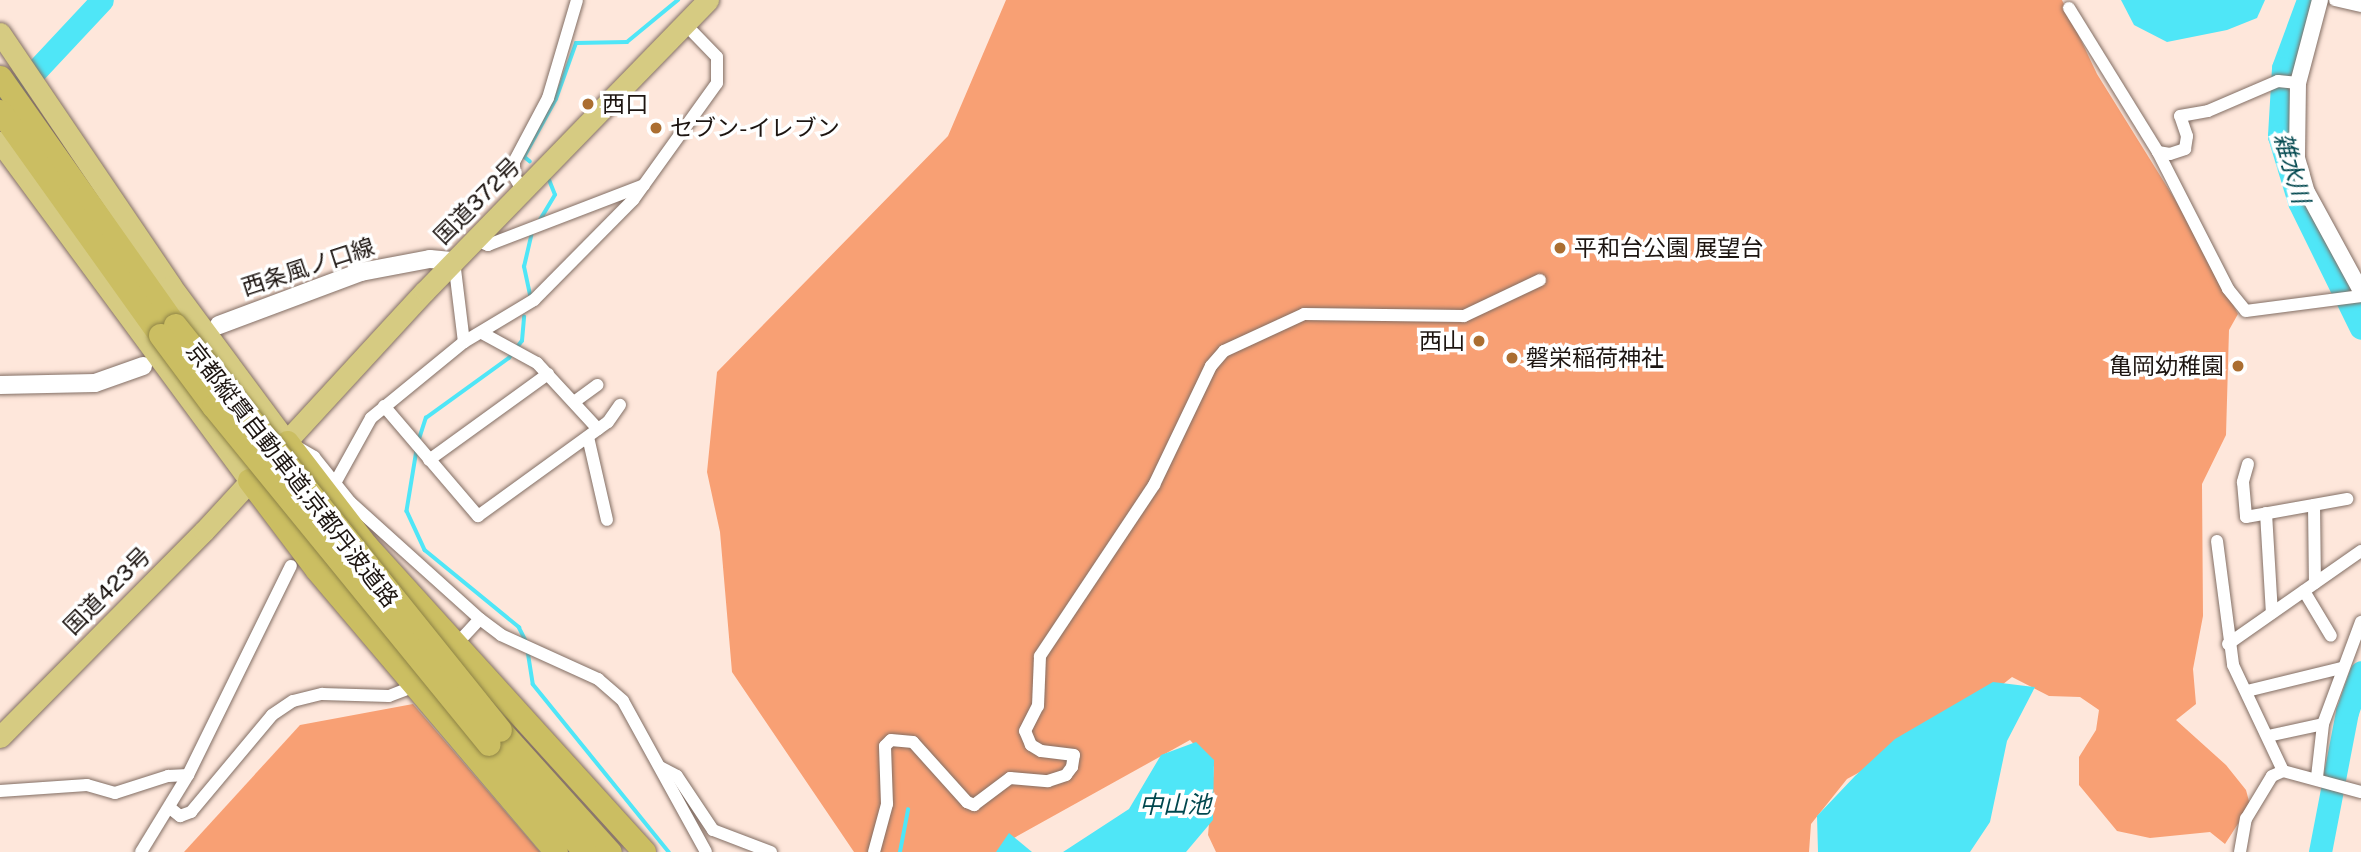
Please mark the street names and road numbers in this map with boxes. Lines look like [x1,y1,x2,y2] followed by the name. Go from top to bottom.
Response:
[428,152,526,250] street label: 国道372号
[238,233,378,301] street label: 西条風ノ口線
[180,337,404,613] street label: 京都縦貫自動車道;京都丹波道路
[58,542,156,640] street label: 国道423号

